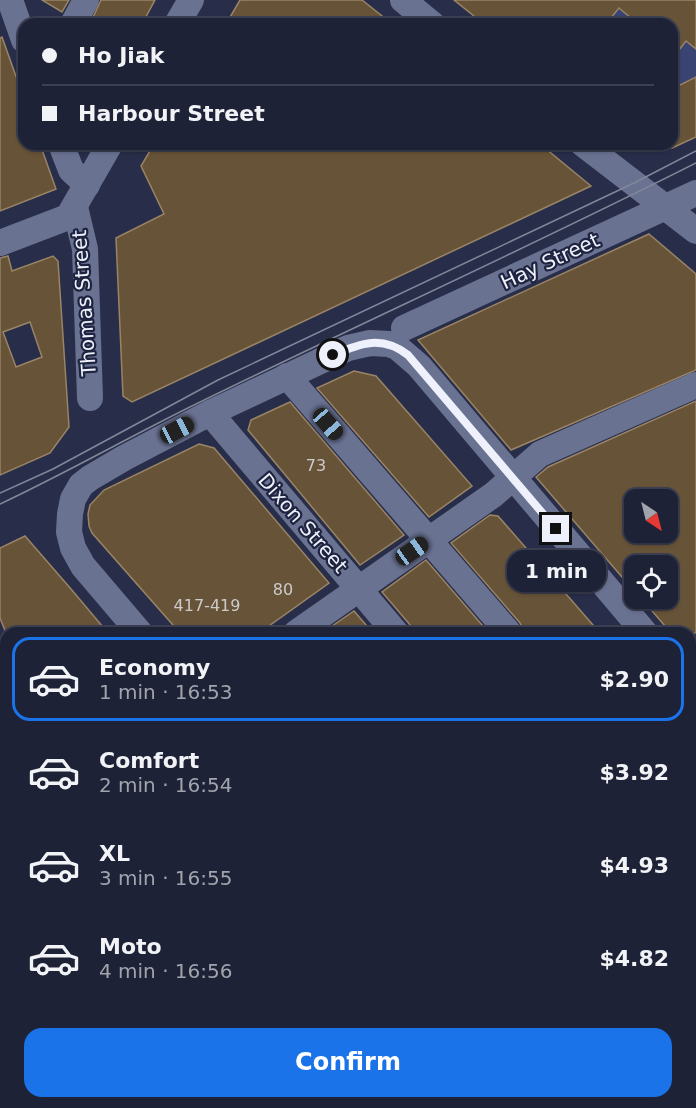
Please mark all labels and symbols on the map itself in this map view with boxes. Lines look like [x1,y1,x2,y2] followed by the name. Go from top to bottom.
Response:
[497,228,603,294] street label: Hay Street
[67,229,101,378] street label: Thomas Street
[319,341,346,368] route start
[309,405,347,443] car
[157,414,197,446] car
[306,456,326,475] house number: 73
[253,468,353,578] street label: Dixon Street
[624,489,678,543] north arrow
[542,515,569,542] route end
[392,533,432,569] car
[506,550,606,592] callout: 1 min
[273,580,293,599] house number: 80
[174,596,240,615] house number: 417-419

